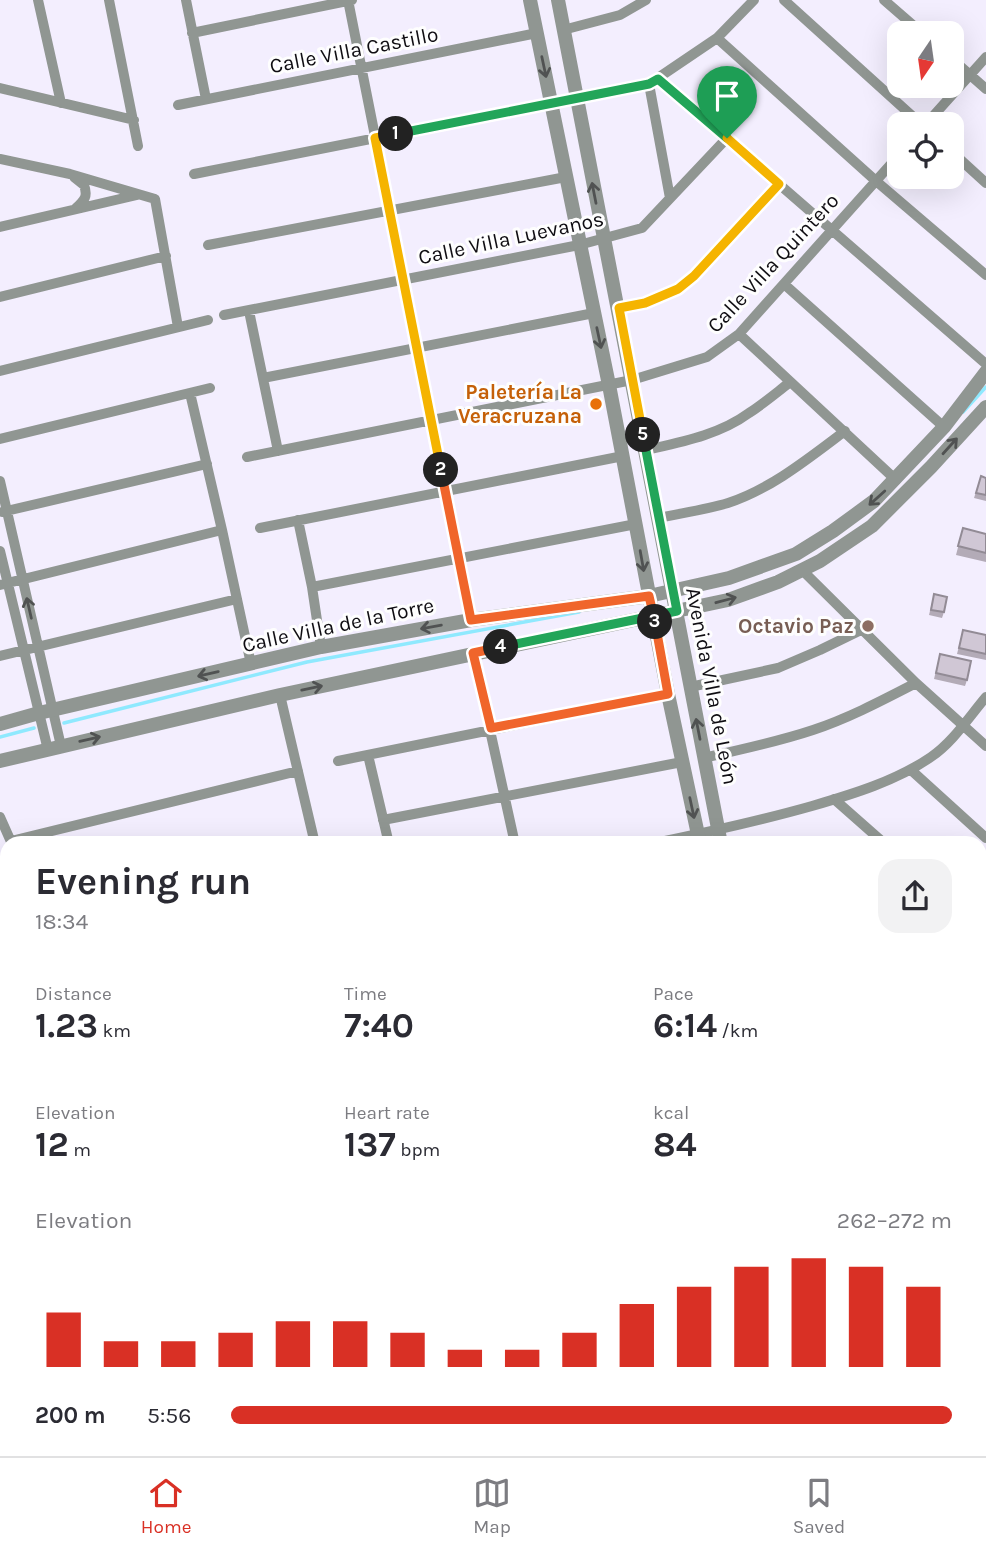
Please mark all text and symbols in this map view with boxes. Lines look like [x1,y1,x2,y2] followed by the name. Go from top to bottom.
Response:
[887,21,964,98] north arrow
[887,21,964,189] map controls
[268,22,440,78] street label: Calle Villa Castillo
[538,55,552,78] one-way arrow
[697,66,757,138] pin
[708,77,746,115] icon: arrive
[887,112,964,189] button: locate
[378,116,414,152] pin: 1
[392,122,399,144] text: 1
[587,182,600,205] one-way arrow
[702,188,844,338] street label: Calle Villa Quintero
[416,207,606,269] street label: Calle Villa Luevanos
[593,326,607,349] one-way arrow
[458,380,582,428] place label: Paletería La Veracruzana
[588,396,604,412] marker: Paletería La Veracruzana
[626,418,660,452] pin: 5
[637,423,648,445] text: 5
[942,437,958,455] one-way arrow
[424,452,458,488] pin: 2
[435,458,446,480] text: 2
[869,489,886,506] one-way arrow
[636,549,650,572] one-way arrow
[681,585,743,787] street label: Avenida Villa de León
[715,592,737,605] one-way arrow
[240,593,436,657] street label: Calle Villa de la Torre
[22,597,35,620] one-way arrow
[638,604,672,640] pin: 3
[649,610,660,632] text: 3
[738,614,854,638] place label: Octavio Paz
[860,618,876,634] marker: Octavio Paz
[420,621,443,634] one-way arrow
[484,630,518,664] pin: 4
[495,635,506,657] text: 4
[197,668,220,681] one-way arrow
[300,680,323,694] one-way arrow
[690,718,704,741] one-way arrow
[78,732,101,746] one-way arrow
[686,796,700,819] one-way arrow
[35,859,251,904] text: Evening run
[878,859,952,933] button: share
[35,908,88,935] text: 18:34
[35,983,112,1005] text: Distance
[344,983,387,1005] text: Time
[653,983,694,1005] text: Pace
[35,1005,98,1046] text: 1.23
[344,1005,414,1046] text: 7:40
[653,1005,717,1046] text: 6:14
[98,1020,131,1042] text: km
[717,1020,758,1042] text: /km
[35,1102,115,1124] text: Elevation
[344,1102,430,1124] text: Heart rate
[653,1102,689,1124] text: kcal
[35,1124,69,1165] text: 12
[344,1124,396,1165] text: 137
[653,1124,696,1165] text: 84
[69,1139,91,1161] text: m
[396,1139,440,1161] text: bpm
[35,1207,132,1234] text: Elevation
[837,1207,952,1234] text: 262–272 m
[35,1402,106,1429] text: 200 m
[147,1402,191,1429] text: 5:56
[141,1474,191,1538] tab: Home
[473,1474,511,1538] tab: Map
[793,1474,845,1538] tab: Saved

